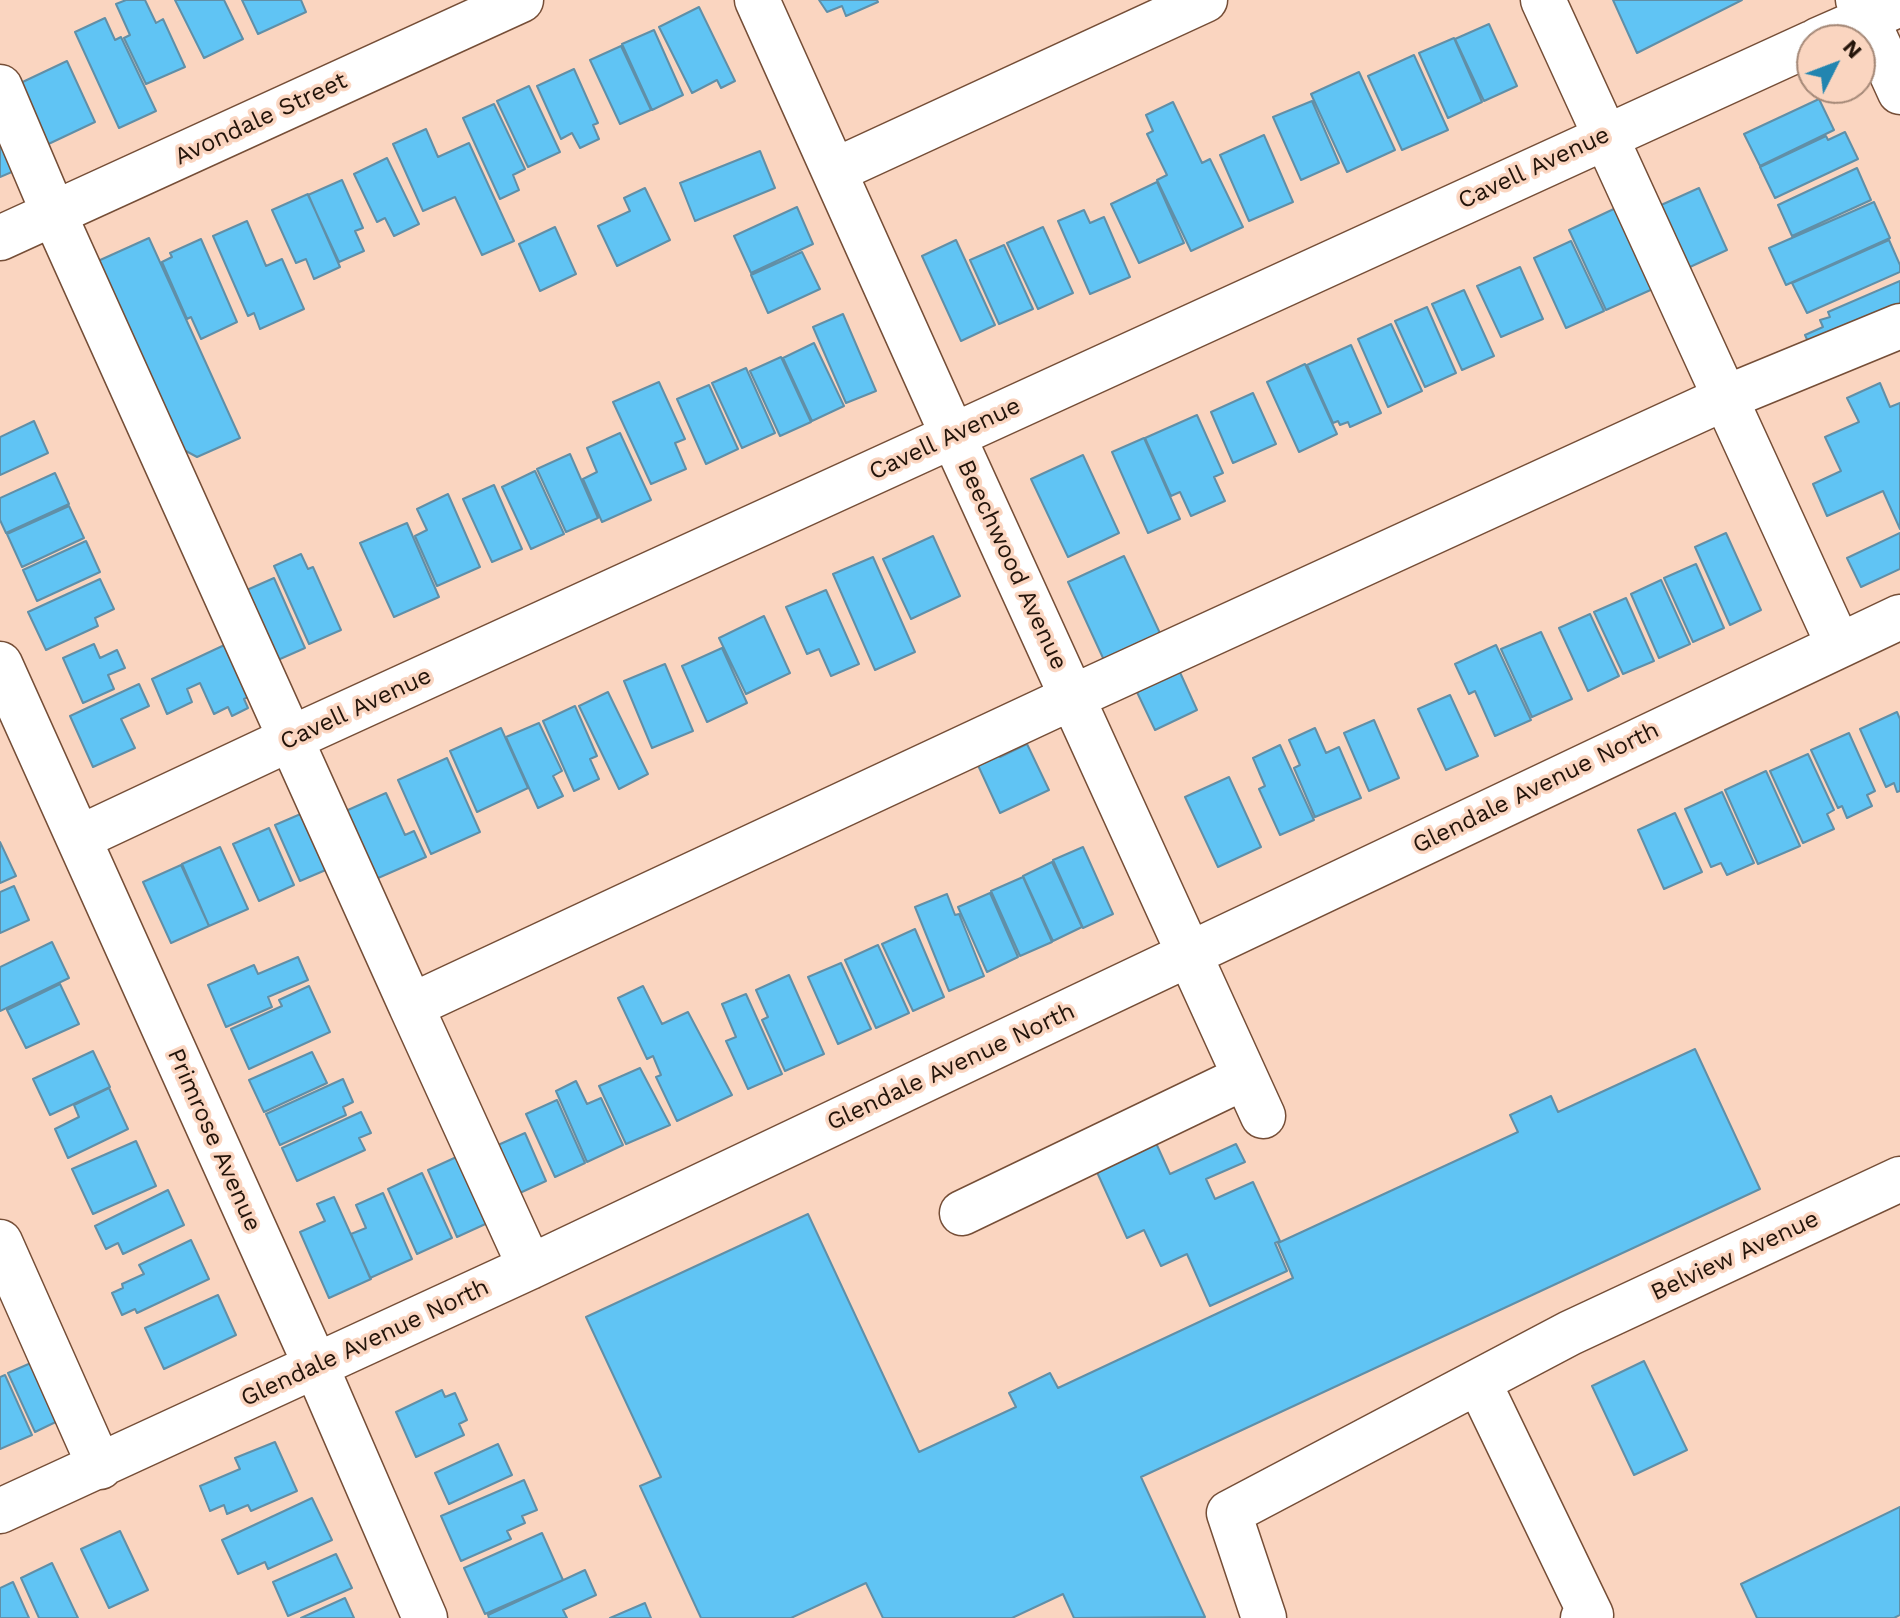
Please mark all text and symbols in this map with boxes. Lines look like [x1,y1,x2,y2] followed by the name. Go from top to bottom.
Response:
[1796,24,1876,104] north arrow
[1838,35,1867,63] text: N
[170,66,352,172] street label: Avondale Street
[1454,120,1614,216] street label: Cavell Avenue
[865,391,1025,487] street label: Cavell Avenue
[951,456,1073,674] street label: Beechwood Avenue
[276,661,436,757] street label: Cavell Avenue
[1408,716,1664,860] street label: Glendale Avenue North
[822,997,1080,1137] street label: Glendale Avenue North
[161,1044,267,1236] street label: Primrose Avenue
[1646,1205,1824,1307] street label: Belview Avenue
[236,1273,494,1413] street label: Glendale Avenue North

